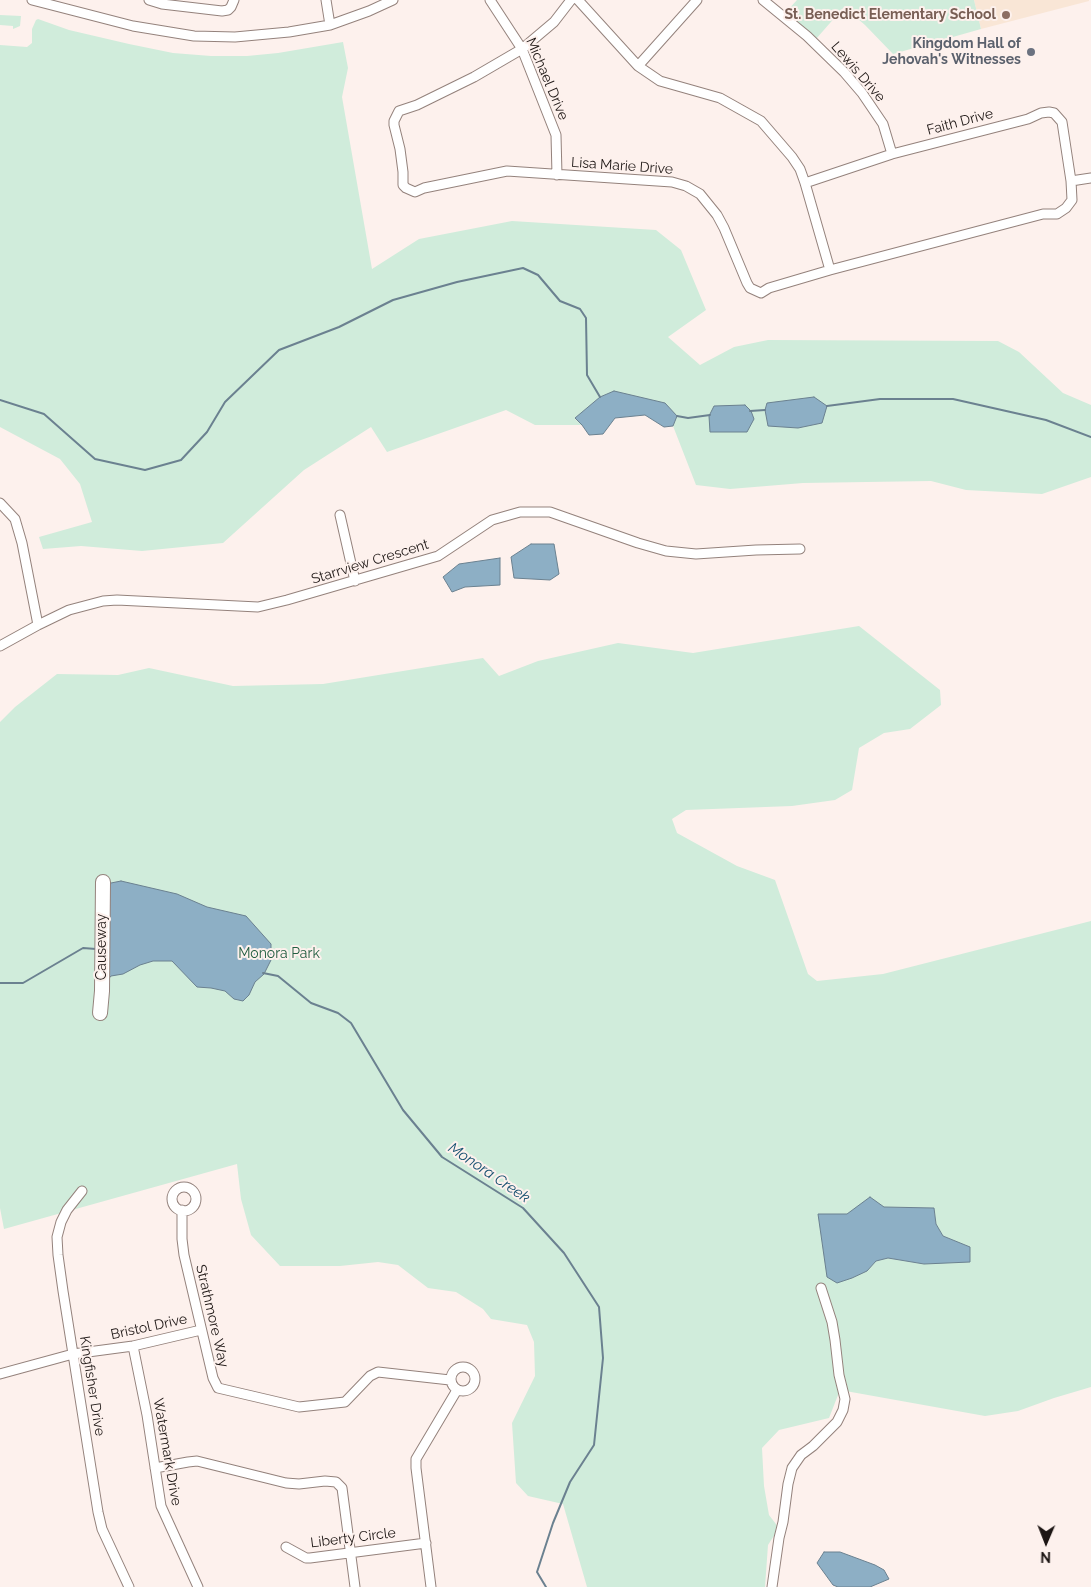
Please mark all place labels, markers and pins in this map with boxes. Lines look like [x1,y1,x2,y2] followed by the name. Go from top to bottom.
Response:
[784,7,996,23] place label: St. Benedict Elementary School
[1000,9,1012,21] marker: St. Benedict Elementary School
[882,36,1021,68] place label: Kingdom Hall of Jehovah's Witnesses
[1025,46,1037,58] marker: Kingdom Hall of Jehovah's Witnesses

